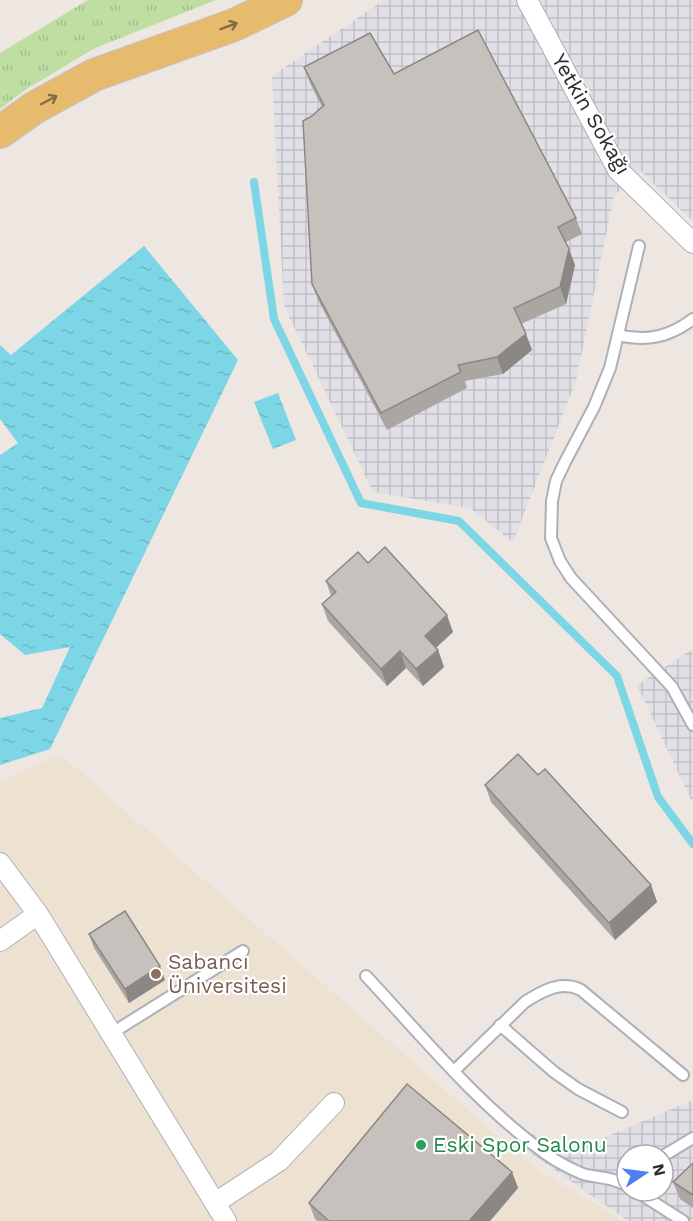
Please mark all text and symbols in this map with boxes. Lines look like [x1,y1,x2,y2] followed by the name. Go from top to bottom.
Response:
[219,20,238,31] one-way arrow
[547,49,636,179] street label: Yetkin Sokağı
[40,94,57,106] one-way arrow
[168,949,287,998] place label: Sabancı Üniversitesi
[149,967,163,981] marker: Sabancı Üniversitesi
[433,1132,607,1157] place label: Eski Spor Salonu
[414,1138,428,1152] marker: Eski Spor Salonu
[615,1143,675,1203] north arrow
[649,1162,670,1178] text: N

